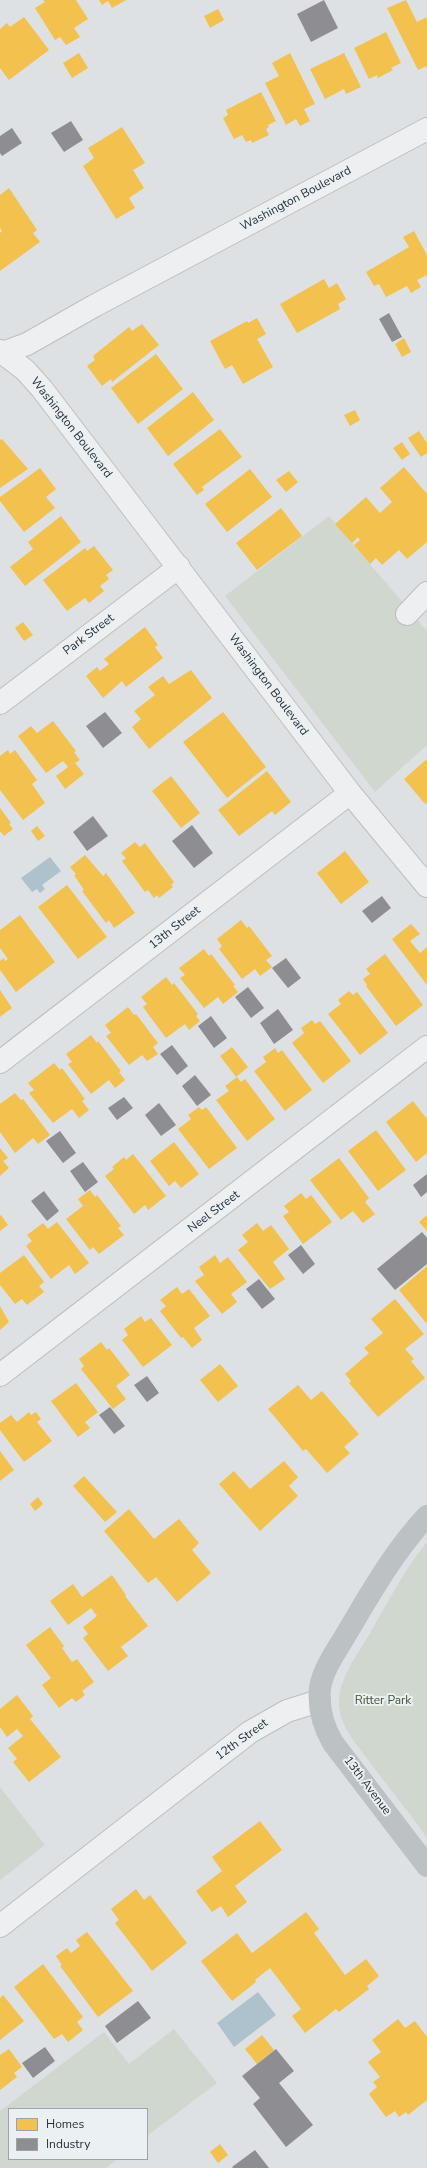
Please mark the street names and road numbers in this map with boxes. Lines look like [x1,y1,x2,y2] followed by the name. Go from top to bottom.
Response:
[238,164,354,234] street label: Washington Boulevard
[27,375,115,481] street label: Washington Boulevard
[61,611,117,659] street label: Park Street
[225,631,311,739] street label: Washington Boulevard
[146,903,204,953] street label: 13th Street
[185,1188,243,1236] street label: Neel Street
[213,1716,271,1764] street label: 12th Street
[340,1754,394,1818] street label: 13th Avenue

